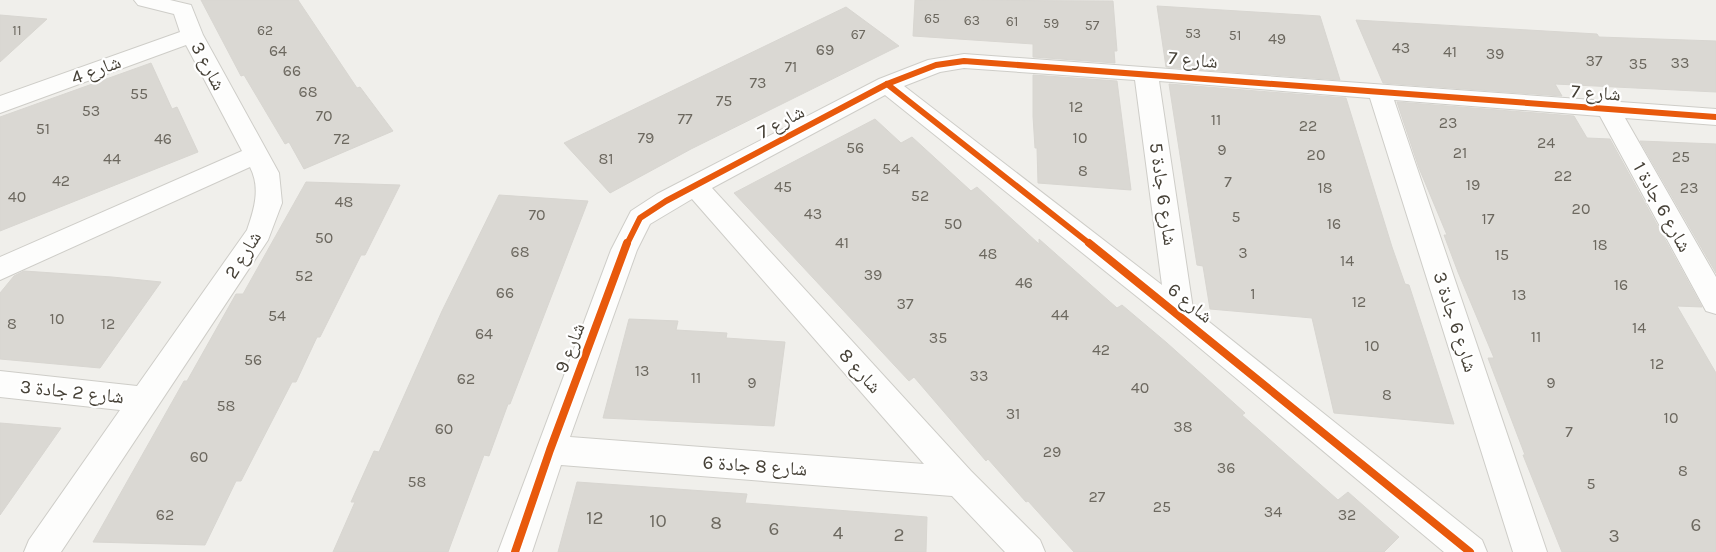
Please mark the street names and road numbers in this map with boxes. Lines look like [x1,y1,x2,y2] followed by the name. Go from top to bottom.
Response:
[186,38,230,94] street label: شارع 3
[1167,47,1219,73] street label: شارع 7
[68,51,124,89] street label: شارع 4
[1571,80,1621,106] street label: شارع 7
[754,101,808,143] street label: شارع 7
[1145,141,1181,247] street label: شارع 6 جادة 5
[1628,158,1696,256] street label: شارع 6 جادة 1
[220,227,266,283] street label: شارع 2
[1428,269,1482,375] street label: شارع 6 جادة 3
[1163,278,1217,328] street label: شارع 6
[550,320,590,376] street label: شارع 9
[834,344,886,398] street label: شارع 8
[19,376,125,408] street label: شارع 2 جادة 3
[702,451,808,481] street label: شارع 8 جادة 6

